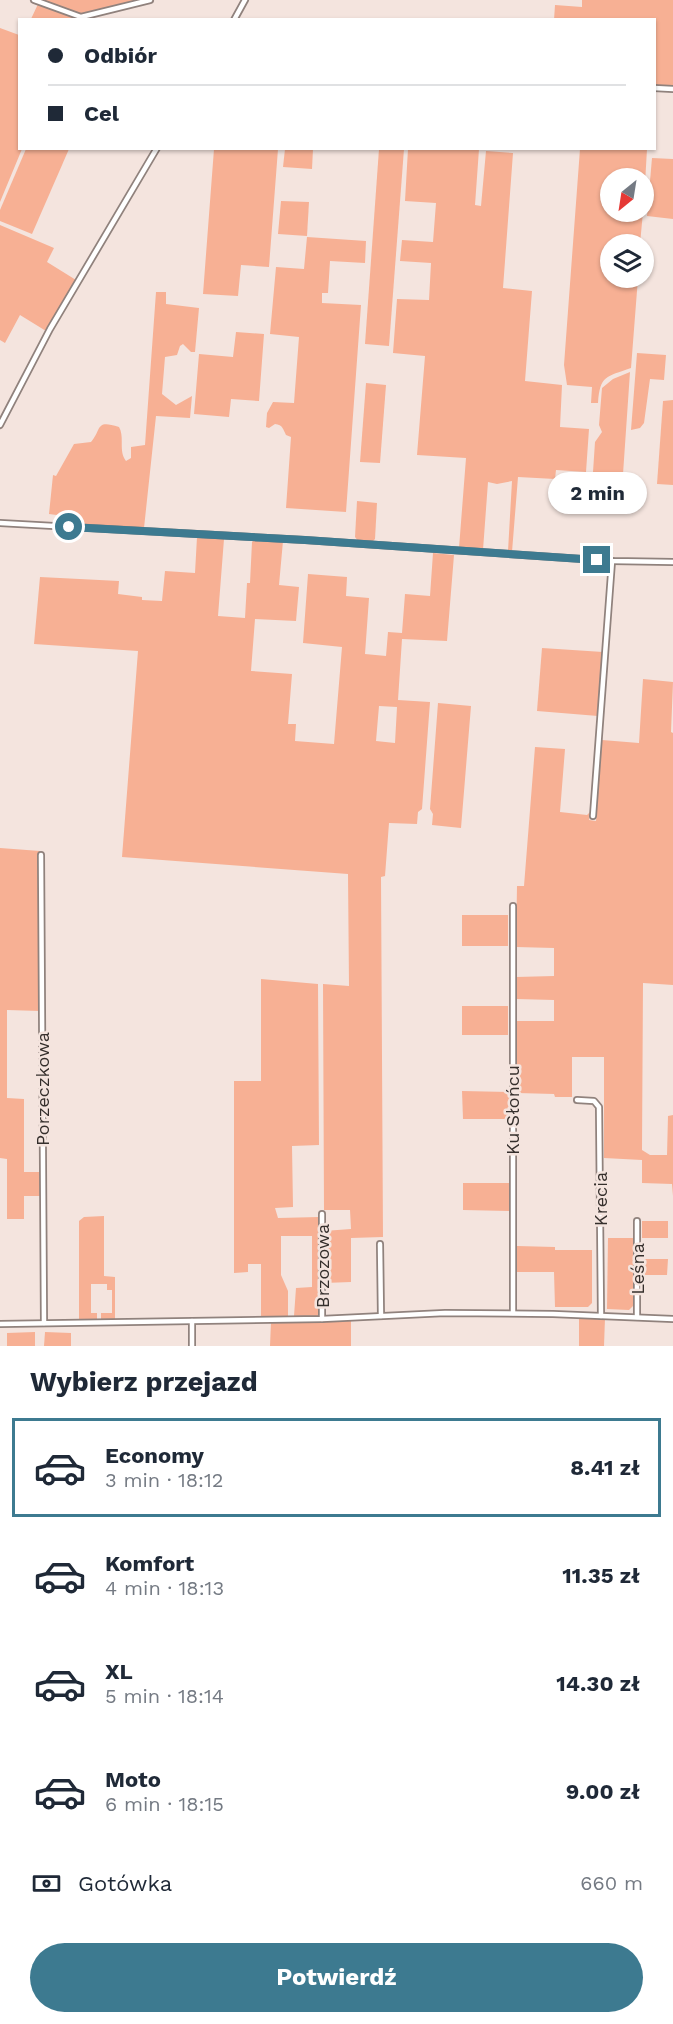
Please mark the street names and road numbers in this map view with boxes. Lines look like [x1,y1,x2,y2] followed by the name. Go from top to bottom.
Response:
[32,1032,53,1146] street label: Porzeczkowa
[502,1065,523,1155] street label: Ku Słońcu
[590,1172,611,1226] street label: Krecia
[312,1224,333,1308] street label: Brzozowa
[627,1243,648,1295] street label: Leśna

